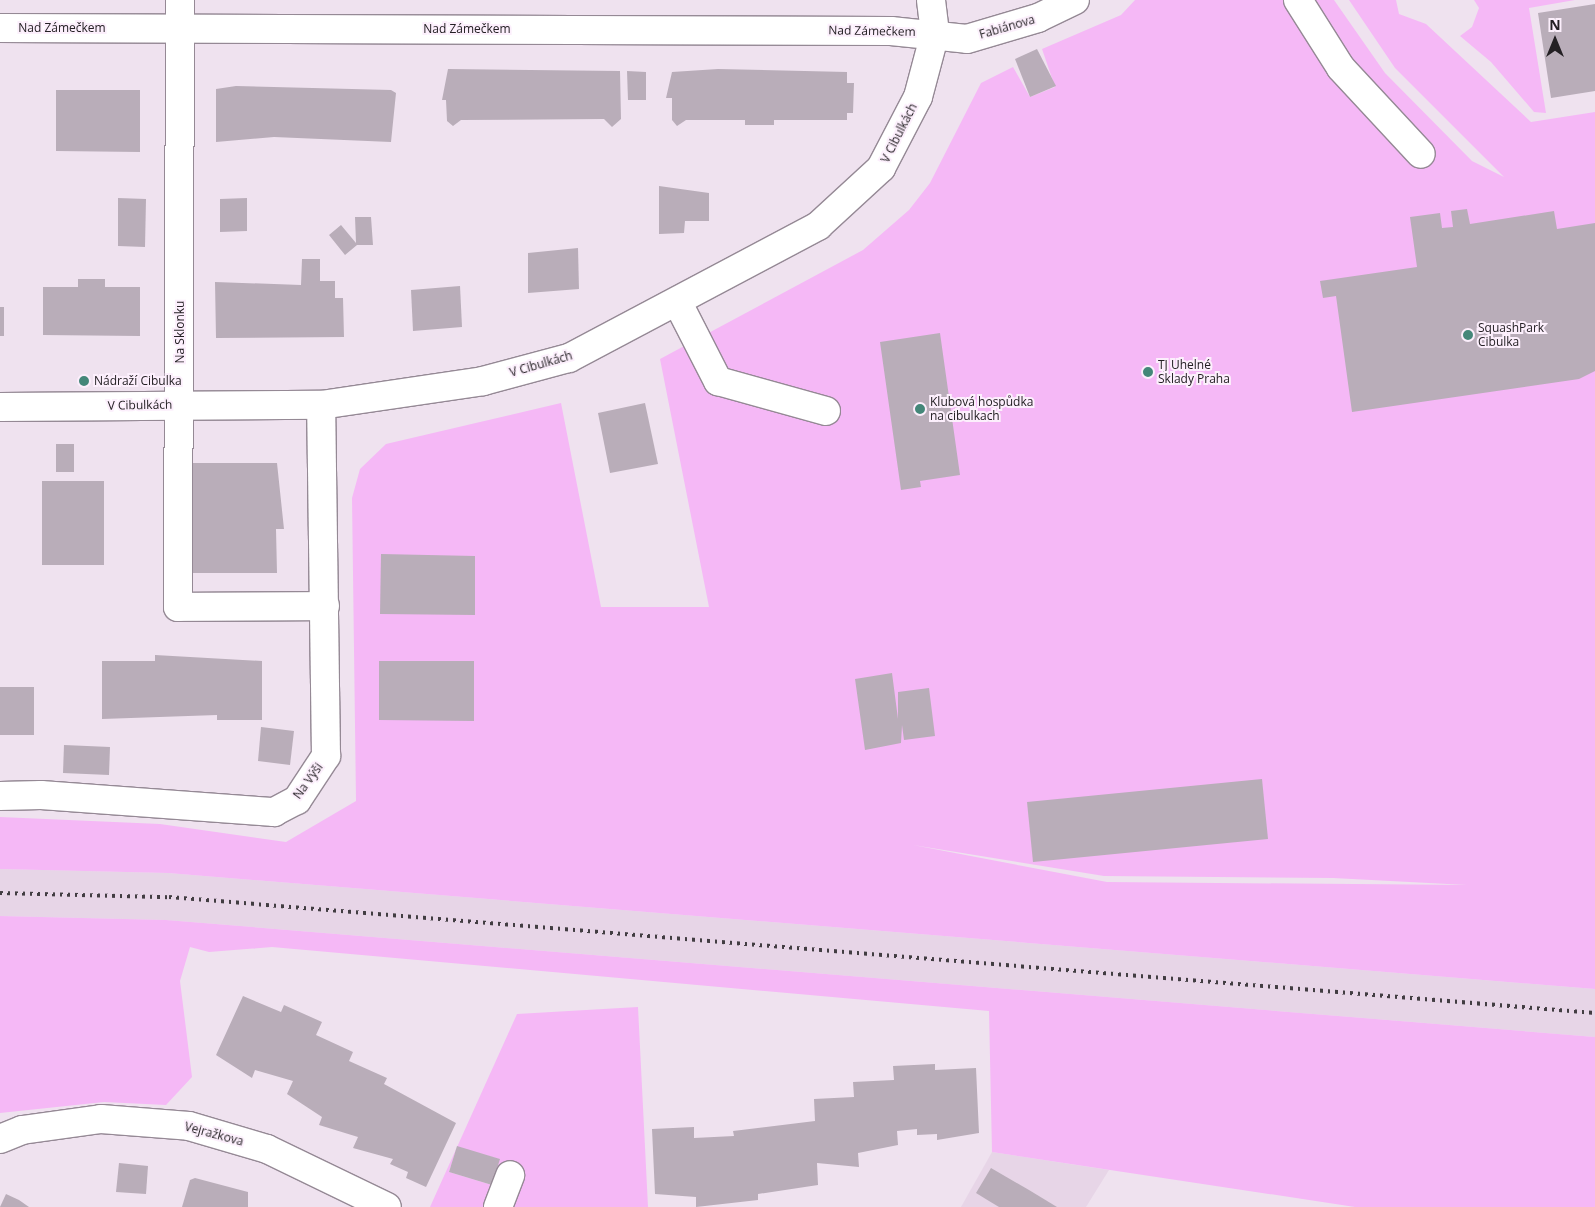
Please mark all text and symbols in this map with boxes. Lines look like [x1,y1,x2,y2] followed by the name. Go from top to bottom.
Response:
[978,12,1036,42] street label: Fabiánova
[1530,15,1580,65] north arrow
[1549,15,1561,34] text: N
[18,21,106,35] street label: Nad Zámečkem
[423,22,511,36] street label: Nad Zámečkem
[828,23,916,39] street label: Nad Zámečkem
[878,101,920,165] street label: V Cibulkách
[173,301,187,363] street label: Na Sklonku
[1478,321,1544,349] place label: SquashPark Cibulka
[1462,329,1474,341] marker: SquashPark Cibulka
[508,348,574,380] street label: V Cibulkách
[1158,358,1230,386] place label: TJ Uhelné Sklady Praha
[1142,366,1154,378] marker: TJ Uhelné Sklady Praha
[94,374,182,388] place label: Nádraží Cibulka
[78,375,90,387] marker: Nádraží Cibulka
[930,395,1033,423] place label: Klubová hospůdka na cibulkach
[108,397,172,413] street label: V Cibulkách
[914,403,926,415] marker: Klubová hospůdka na cibulkach
[290,760,326,802] street label: Na Výši
[183,1119,245,1149] street label: Vejražkova

